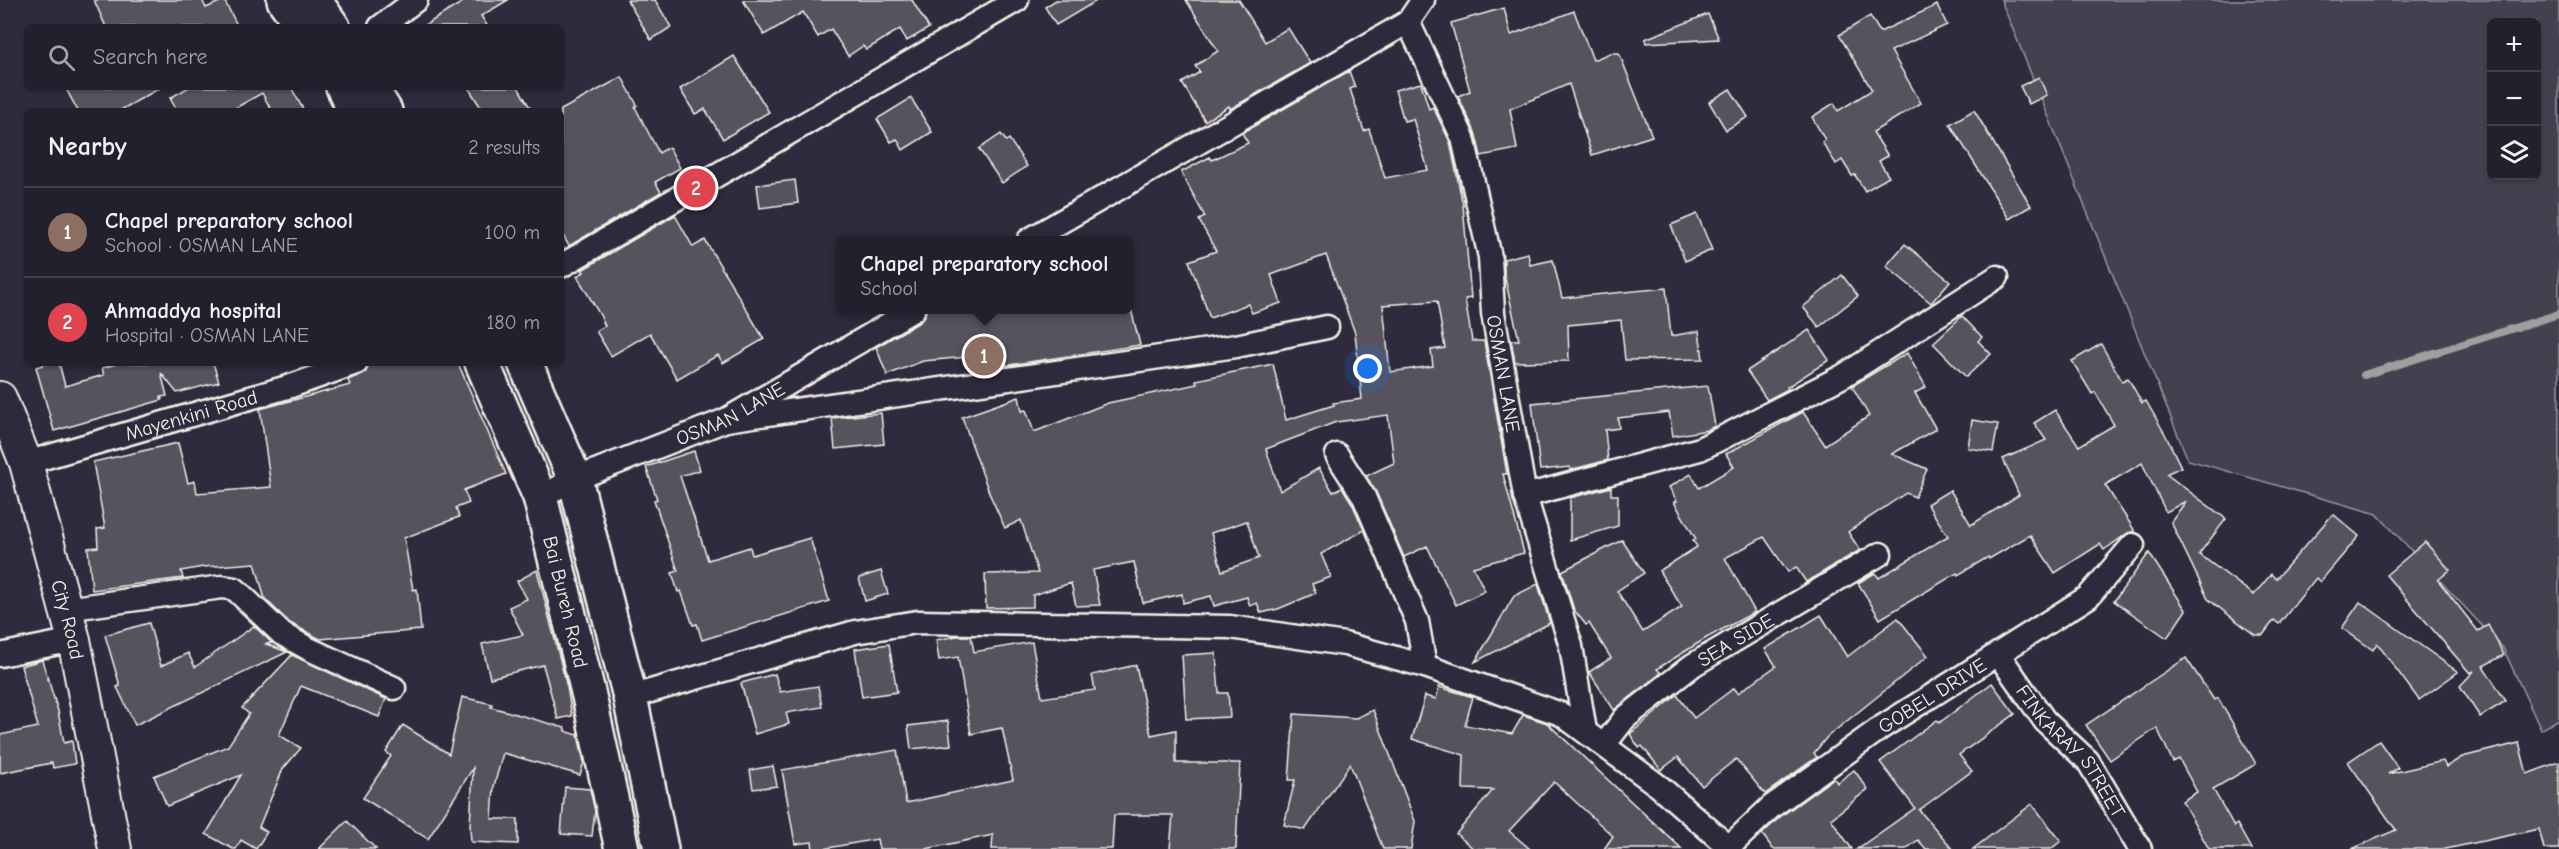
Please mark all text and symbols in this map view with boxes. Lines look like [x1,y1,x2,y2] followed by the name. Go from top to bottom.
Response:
[2487,18,2541,180] map controls
[2487,18,2541,72] button: +
[24,24,564,90] search box
[45,41,78,74] icon: search
[93,44,208,70] text: Search here
[2487,72,2541,126] button: −
[2487,126,2541,180] button: layers
[48,132,127,162] text: Nearby
[468,136,540,159] text: 2 results
[676,166,716,210] pin: 2
[105,208,353,234] text: Chapel preparatory school
[64,221,71,244] text: 1
[485,221,540,244] text: 100 m
[105,234,298,257] text: School · OSMAN LANE
[836,236,1133,314] popup
[861,251,1108,277] text: Chapel preparatory school
[861,277,918,300] text: School
[105,298,281,324] text: Ahmaddya hospital
[63,311,72,334] text: 2
[486,311,540,334] text: 180 m
[1482,313,1525,434] street label: OSMAN LANE
[105,324,309,347] text: Hospital · OSMAN LANE
[964,334,1004,378] pin: 1
[1353,354,1382,383] your location
[673,377,789,450] street label: OSMAN LANE
[123,385,260,446] street label: Mayenkini Road
[538,534,593,670] street label: Bai Bureh Road
[46,577,89,661] street label: City Road
[1693,609,1778,672] street label: SEA SIDE
[1874,653,1991,739] street label: GOBEL DRIVE
[2011,680,2130,822] street label: FINKARAY STREET

